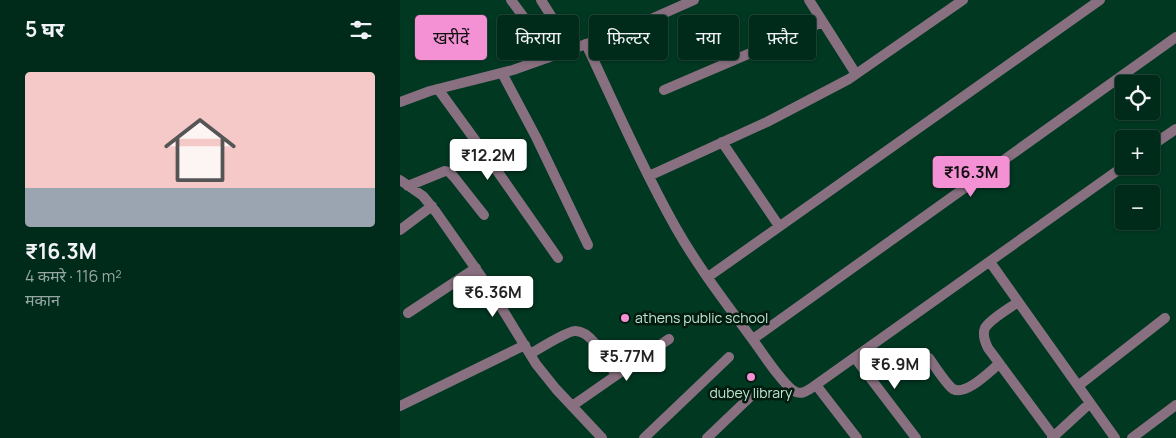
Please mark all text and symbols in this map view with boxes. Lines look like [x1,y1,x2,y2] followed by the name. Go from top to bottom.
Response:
[25,15,64,43] text: 5 घर
[415,15,487,60] chip: खरीदें
[497,15,579,60] chip: किराया
[589,15,668,60] chip: फ़िल्टर
[678,15,739,60] chip: नया
[749,15,816,60] chip: फ़्लैट
[347,16,375,44] icon: filters
[1115,75,1160,230] map controls
[1115,75,1160,120] button: locate
[155,105,245,195] icon: home
[1115,130,1160,175] button: +
[447,138,529,181] pin: ₹12.2M
[461,144,515,166] text: ₹12.2M
[930,156,1012,198] pin: ₹16.3M
[944,161,998,183] text: ₹16.3M
[1115,185,1160,230] button: −
[25,237,97,265] text: ₹16.3M
[25,265,122,287] text: 4 कमरे · 116 m²
[452,276,534,318] pin: ₹6.36M
[464,281,522,303] text: ₹6.36M
[25,289,60,311] text: मकान
[635,308,768,327] place label: athens public school
[619,312,631,324] marker: athens public school
[586,340,668,382] pin: ₹5.77M
[600,345,654,367] text: ₹5.77M
[860,348,930,390] pin: ₹6.9M
[871,353,919,375] text: ₹6.9M
[745,371,757,383] marker: dubey library
[710,383,793,402] place label: dubey library

